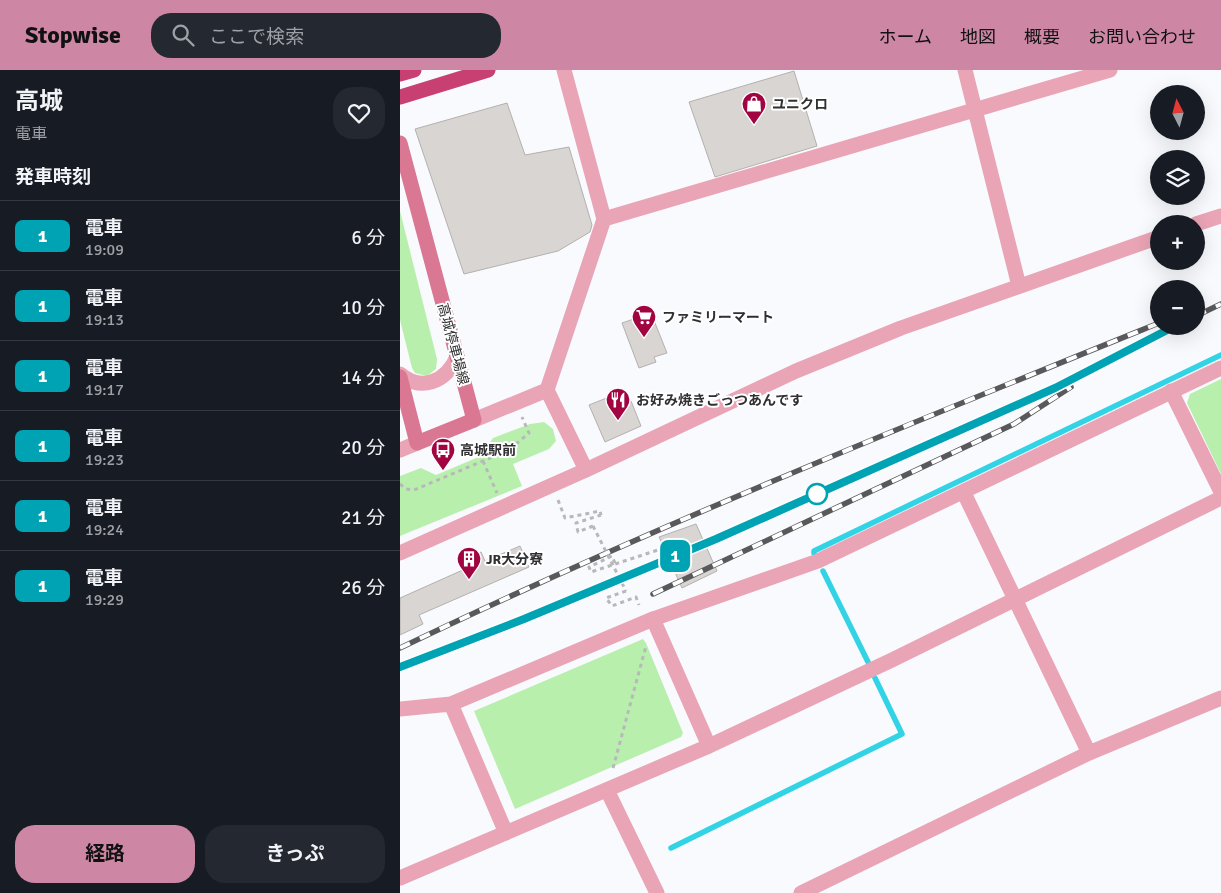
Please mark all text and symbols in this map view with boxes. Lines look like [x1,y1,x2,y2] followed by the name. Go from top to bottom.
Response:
[151,13,501,58] search box
[25,20,121,50] text: Stopwise
[169,21,197,49] icon: search
[209,25,304,49] text: ここで検索
[879,26,932,48] text: ホーム
[960,26,996,48] text: 地図
[1024,26,1060,48] text: 概要
[1088,26,1196,48] text: お問い合わせ
[1150,85,1205,140] north arrow
[1150,85,1205,335] map controls
[15,86,63,116] text: 高城
[333,87,385,139] button: heart
[741,91,767,125] shop icon: ユニクロ
[772,96,828,113] place label: ユニクロ
[15,124,47,144] text: 電車
[1150,150,1205,205] button: layers
[15,165,91,189] text: 発車時刻
[1150,215,1205,270] button: +
[85,216,123,240] text: 電車
[38,225,47,247] text: 1
[352,226,385,250] text: 6 分
[85,240,124,260] text: 19:09
[1150,280,1205,335] button: −
[85,286,123,310] text: 電車
[38,295,47,317] text: 1
[341,296,385,320] text: 10 分
[434,301,472,387] street label: 高城停車場線
[631,304,657,338] supermarket icon: ファミリーマート
[662,309,774,326] place label: ファミリーマート
[85,310,124,330] text: 19:13
[85,356,123,380] text: 電車
[38,365,47,387] text: 1
[341,366,385,390] text: 14 分
[85,380,124,400] text: 19:17
[605,387,631,421] restaurant icon: お好み焼きごっつあんです
[636,392,803,409] place label: お好み焼きごっつあんです
[85,426,123,450] text: 電車
[38,435,47,457] text: 1
[341,436,385,460] text: 20 分
[430,437,456,471] bus stop icon: 高城駅前
[460,442,516,459] place label: 高城駅前
[85,450,124,470] text: 19:23
[806,483,828,505] unlabelled marker
[85,496,123,520] text: 電車
[38,505,47,527] text: 1
[341,506,385,530] text: 21 分
[85,520,124,540] text: 19:24
[659,540,691,572] line badge: 1
[670,545,680,567] text: 1
[456,546,482,580] building icon: JR大分寮
[486,551,543,568] place label: JR大分寮
[85,566,123,590] text: 電車
[38,575,47,597] text: 1
[341,576,385,600] text: 26 分
[85,590,124,610] text: 19:29
[15,825,195,883] button: 経路
[205,825,385,883] button: きっぷ

